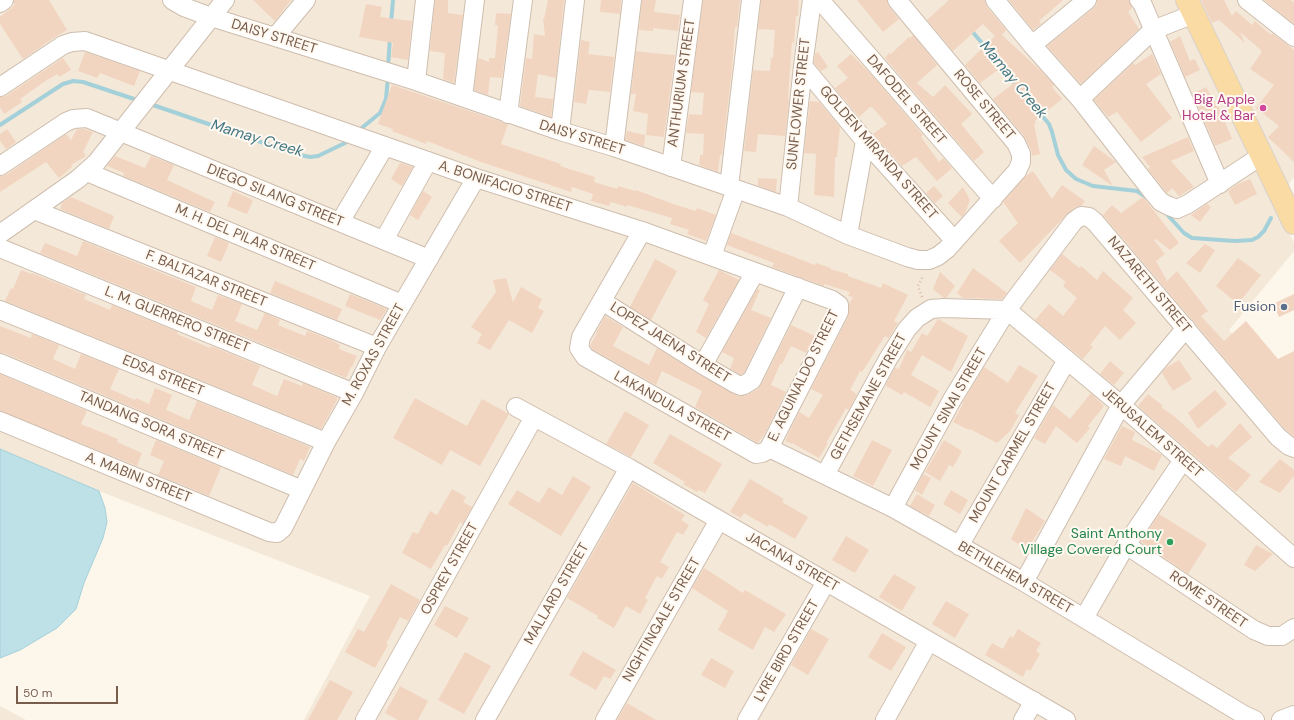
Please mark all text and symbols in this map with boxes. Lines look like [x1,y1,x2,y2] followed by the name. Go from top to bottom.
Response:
[229,16,319,58] street label: DAISY STREET
[665,18,699,148] street label: ANTHURIUM STREET
[784,37,814,171] street label: SUNFLOWER STREET
[975,38,1051,122] water label: Mamay Creek
[863,52,949,148] street label: DAFODEL STREET
[950,66,1018,144] street label: ROSE STREET
[815,83,941,223] street label: GOLDEN MIRANDA STREET
[1182,92,1255,124] place label: Big Apple Hotel & Bar
[1258,103,1268,113] marker: Big Apple Hotel & Bar
[209,116,305,162] water label: Mamay Creek
[537,117,627,159] street label: DAISY STREET
[436,158,574,216] street label: A. BONIFACIO STREET
[204,161,346,231] street label: DIEGO SILANG STREET
[172,201,318,275] street label: M. H. DEL PILAR STREET
[1104,233,1194,337] street label: NAZARETH STREET
[143,247,269,311] street label: F. BALTAZAR STREET
[102,283,252,357] street label: L. M. GUERRERO STREET
[607,299,733,387] street label: LOPEZ JAENA STREET
[1234,299,1276,315] place label: Fusion
[339,301,409,409] street label: M. ROXAS STREET
[1279,302,1289,312] marker: Fusion
[765,307,843,445] street label: E. AGUINALDO STREET
[827,331,911,463] street label: GETHSEMANE STREET
[907,345,991,473] street label: MOUNT SINAI STREET
[120,352,206,400] street label: EDSA STREET
[611,368,733,446] street label: LAKANDULA STREET
[966,380,1060,526] street label: MOUNT CARMEL STREET
[1098,385,1206,481] street label: JERUSALEM STREET
[76,388,226,464] street label: TANDANG SORA STREET
[82,449,194,507] street label: A. MABINI STREET
[418,520,482,618] street label: OSPREY STREET
[1021,526,1162,558] place label: Saint Anthony Village Covered Court
[742,529,842,595] street label: JACANA STREET
[1165,537,1175,547] marker: Saint Anthony Village Covered Court
[955,538,1075,618] street label: BETHLEHEM STREET
[521,540,593,648] street label: MALLARD STREET
[620,555,704,685] street label: NIGHTINGALE STREET
[1166,568,1250,632] street label: ROME STREET
[751,597,823,705] street label: LYRE BIRD STREET
[18,678,120,704] scale bar
[23,685,52,701] text: 50 m

